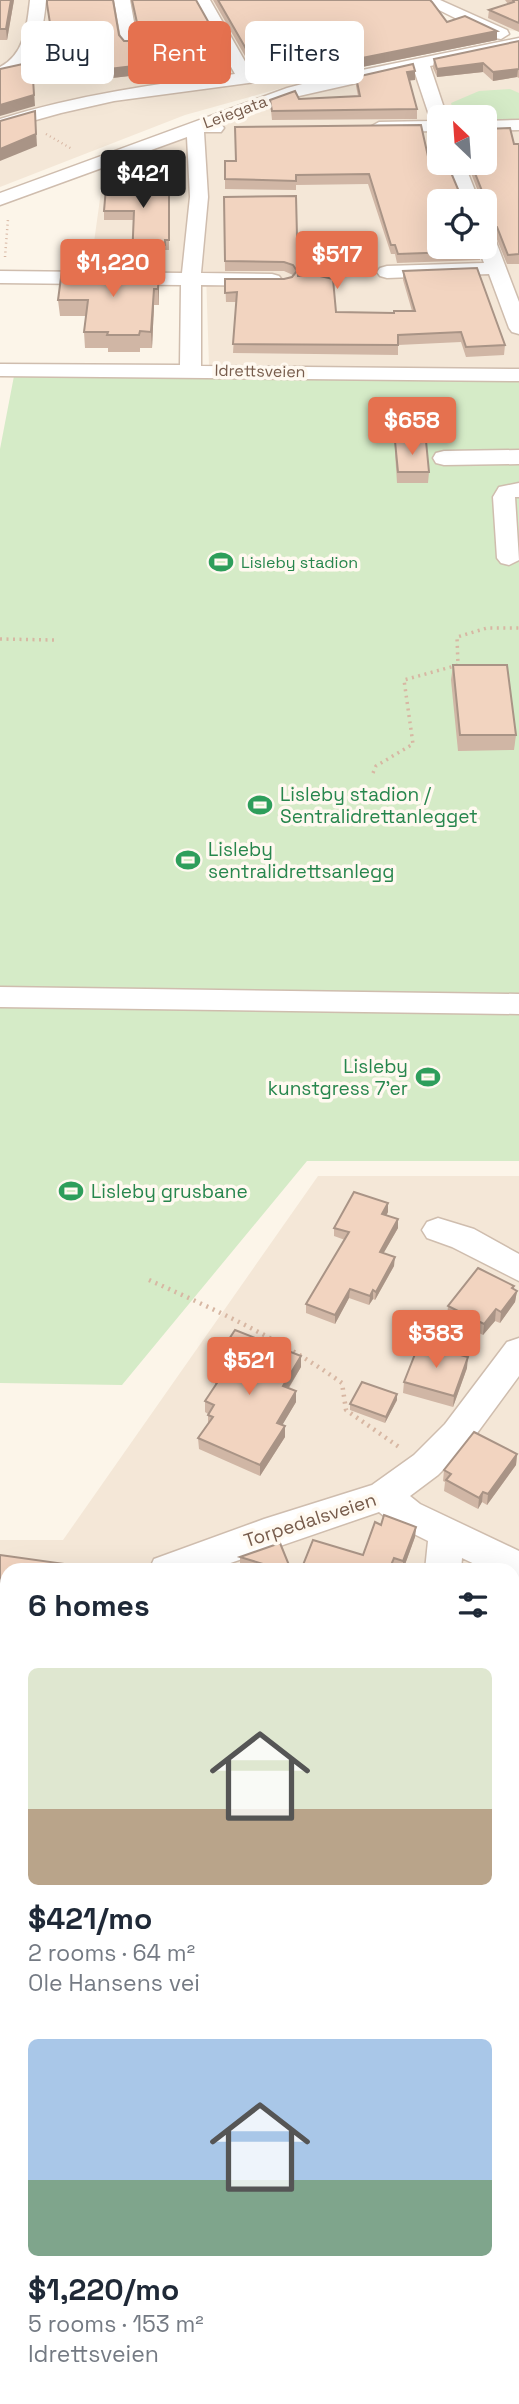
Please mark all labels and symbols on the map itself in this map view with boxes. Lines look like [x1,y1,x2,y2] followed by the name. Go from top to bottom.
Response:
[200,91,270,133] street label: Leiegata
[427,105,497,175] north arrow
[102,150,184,210] pin: $421
[296,232,378,291] pin: $517
[56,240,170,299] pin: $1,220
[214,360,306,382] street label: Idrettsveien
[371,398,453,457] pin: $658
[207,548,235,576] sports icon: Lisleby stadion
[241,552,358,573] place label: Lisleby stadion
[280,782,478,829] place label: Lisleby stadion / Sentralidrettanlegget
[246,791,274,819] sports icon: Lisleby stadion / Sentralidrettanlegget
[208,837,394,884] place label: Lisleby sentralidrettsanlegg
[174,846,202,874] sports icon: Lisleby sentralidrettsanlegg
[268,1054,408,1101] place label: Lisleby kunstgress 7'er
[414,1063,442,1091] sports icon: Lisleby kunstgress 7'er
[57,1177,85,1205] sports icon: Lisleby grusbane
[91,1179,248,1204] place label: Lisleby grusbane
[395,1310,477,1370] pin: $383
[208,1338,290,1397] pin: $521
[241,1487,379,1553] street label: Torpedalsveien

